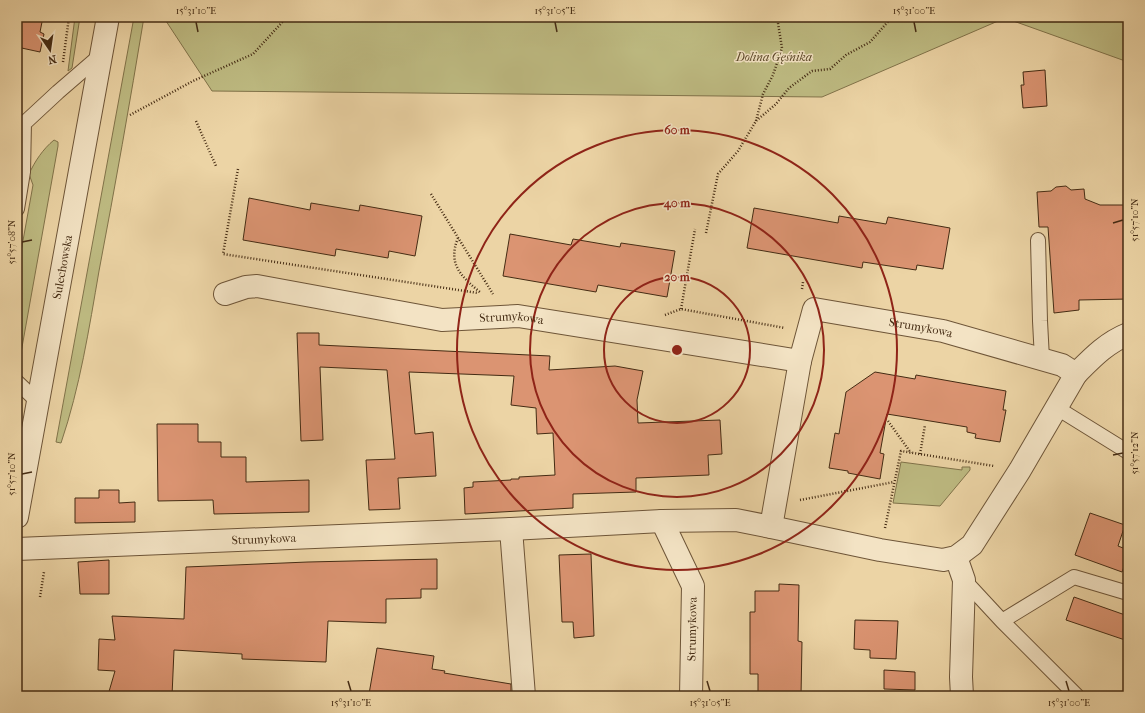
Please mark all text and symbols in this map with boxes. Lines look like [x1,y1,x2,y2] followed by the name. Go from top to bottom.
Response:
[176,5,216,17] text: 15°31'10"E
[534,5,576,17] text: 15°31'05"E
[893,5,935,17] text: 15°31'00"E
[30,30,70,70] north arrow
[735,50,812,64] park label: Dolina Gęśnika
[46,52,58,67] text: N
[664,123,691,137] text: 60 m
[663,196,691,211] text: 40 m
[1129,198,1141,242] text: 51°57'10"N
[6,219,18,264] text: 51°57'08"N
[50,233,75,300] street label: Sulechowska
[664,270,691,284] text: 20 m
[479,309,545,327] street label: Strumykowa
[888,315,955,341] street label: Strumykowa
[670,343,684,357] centre of rings
[1129,431,1141,475] text: 51°57'12"N
[6,452,18,496] text: 51°57'10"N
[231,531,297,547] street label: Strumykowa
[684,596,700,661] street label: Strumykowa
[331,697,371,709] text: 15°31'10"E
[689,697,731,709] text: 15°31'05"E
[1048,697,1090,709] text: 15°31'00"E

